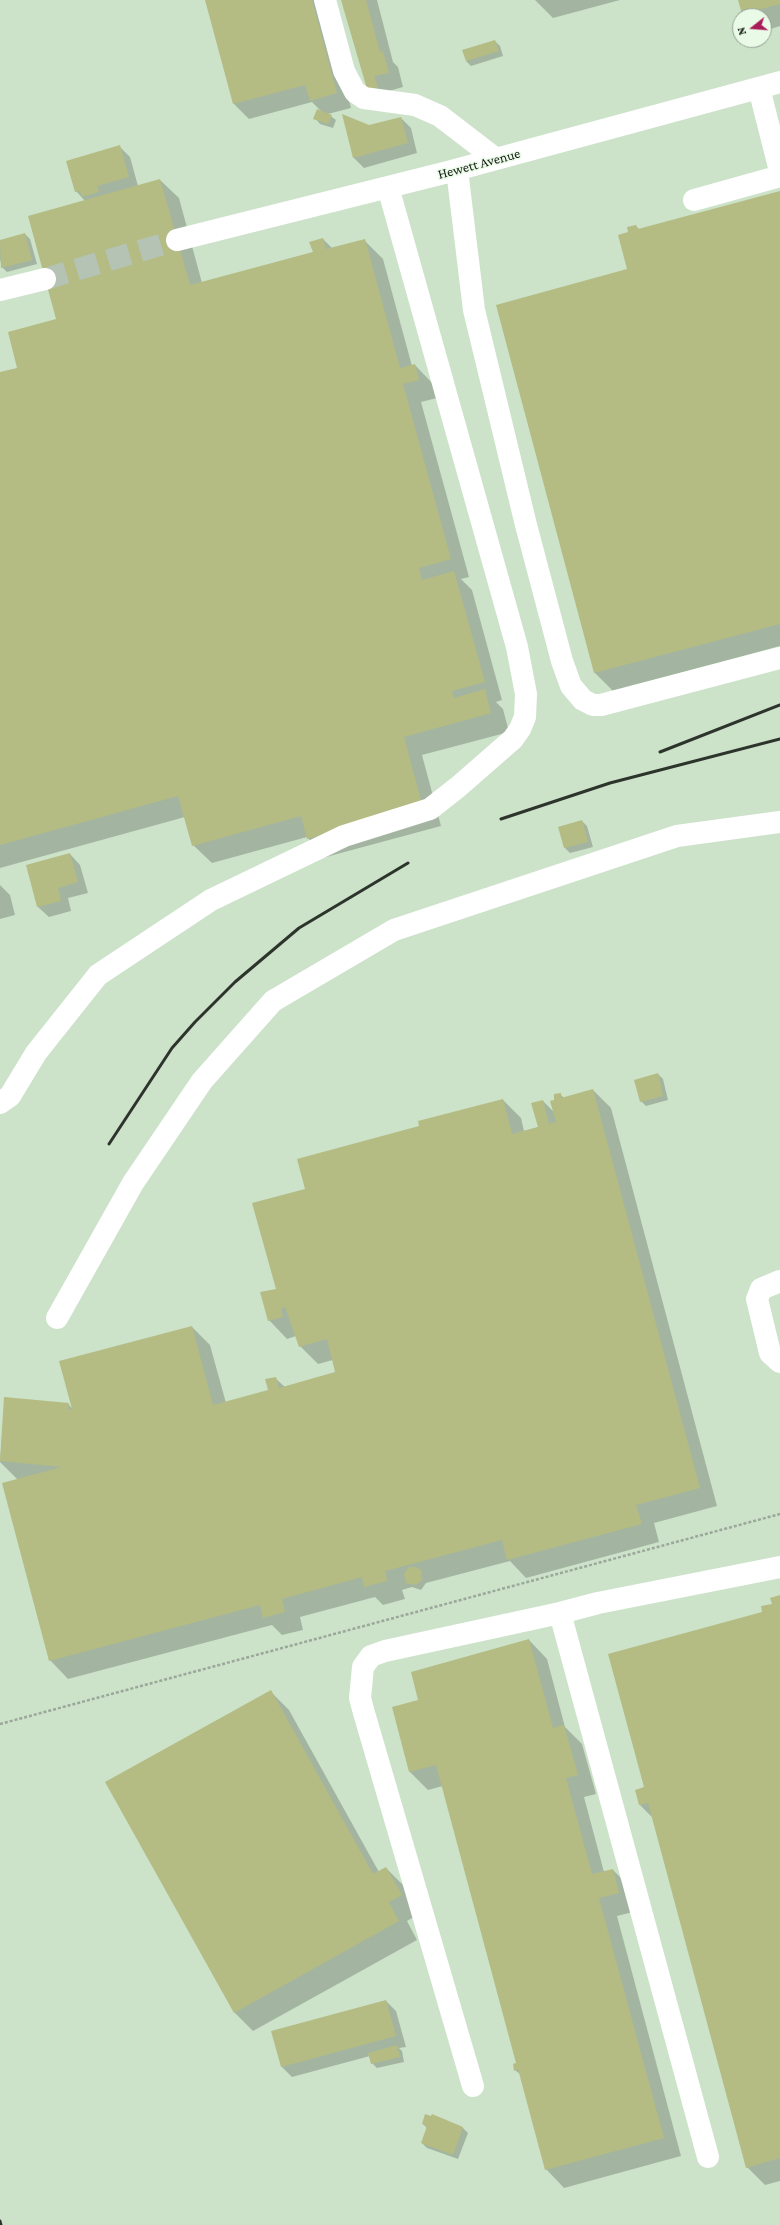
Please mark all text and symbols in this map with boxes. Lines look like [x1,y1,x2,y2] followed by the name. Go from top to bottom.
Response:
[732,8,772,48] north arrow
[735,26,748,37] text: N
[436,145,522,183] street label: Hewett Avenue

